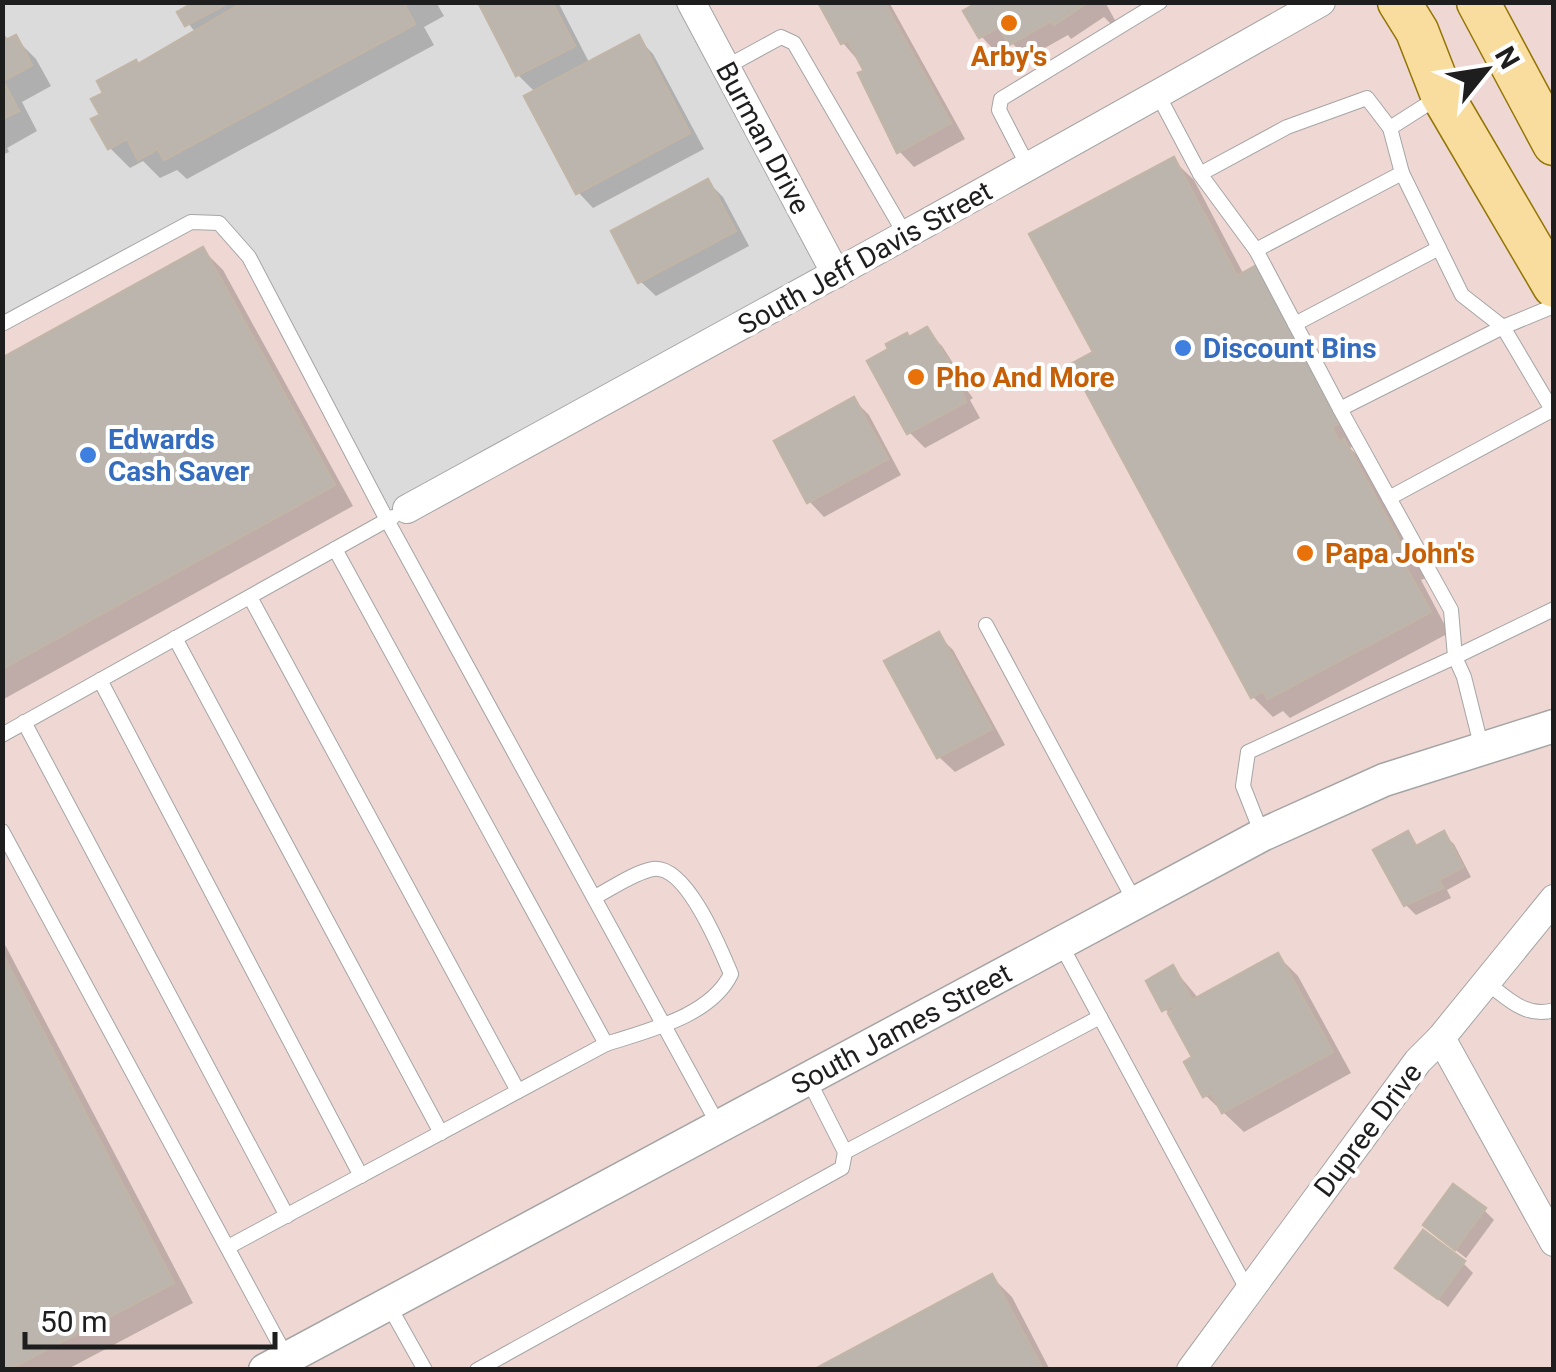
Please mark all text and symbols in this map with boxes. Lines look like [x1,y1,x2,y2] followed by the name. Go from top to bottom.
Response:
[998,12,1020,34] marker: Arby's
[1436,20,1536,120] north arrow
[971,40,1047,73] place label: Arby's
[1488,41,1526,75] text: N
[709,56,817,220] street label: Burman Drive
[732,174,998,342] street label: South Jeff Davis Street
[1203,332,1377,365] place label: Discount Bins
[1172,337,1194,359] marker: Discount Bins
[936,361,1115,394] place label: Pho And More
[905,366,927,388] marker: Pho And More
[108,423,250,488] place label: Edwards Cash Saver
[77,444,99,466] marker: Edwards Cash Saver
[1325,537,1475,570] place label: Papa John's
[1294,542,1316,564] marker: Papa John's
[785,956,1017,1101] street label: South James Street
[1307,1057,1429,1203] street label: Dupree Drive
[25,1287,275,1349] scale bar
[40,1304,107,1339] text: 50 m

